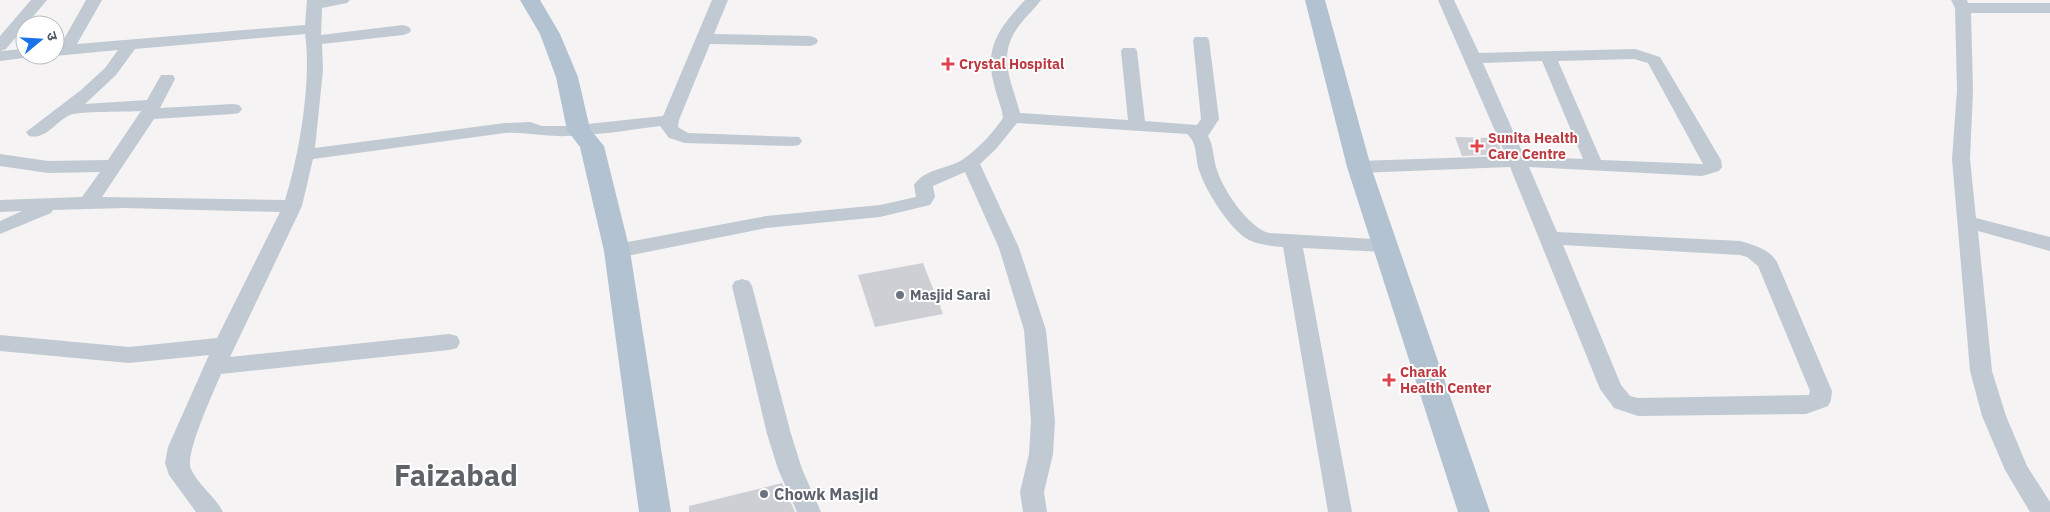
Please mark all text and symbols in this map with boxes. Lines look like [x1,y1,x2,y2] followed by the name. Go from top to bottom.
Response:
[15,15,65,65] north arrow
[43,29,62,43] text: उ
[959,55,1064,73] place label: Crystal Hospital
[941,57,955,71] marker: Crystal Hospital
[1488,129,1578,163] place label: Sunita Health Care Centre
[1470,139,1484,153] marker: Sunita Health Care Centre
[910,286,990,304] place label: Masjid Sarai
[894,289,906,301] marker: Masjid Sarai
[1400,363,1492,397] place label: Charak Health Center
[1382,373,1396,387] marker: Charak Health Center
[394,456,518,494] district label: Faizabad
[774,484,878,504] place label: Chowk Masjid
[758,488,770,500] marker: Chowk Masjid

